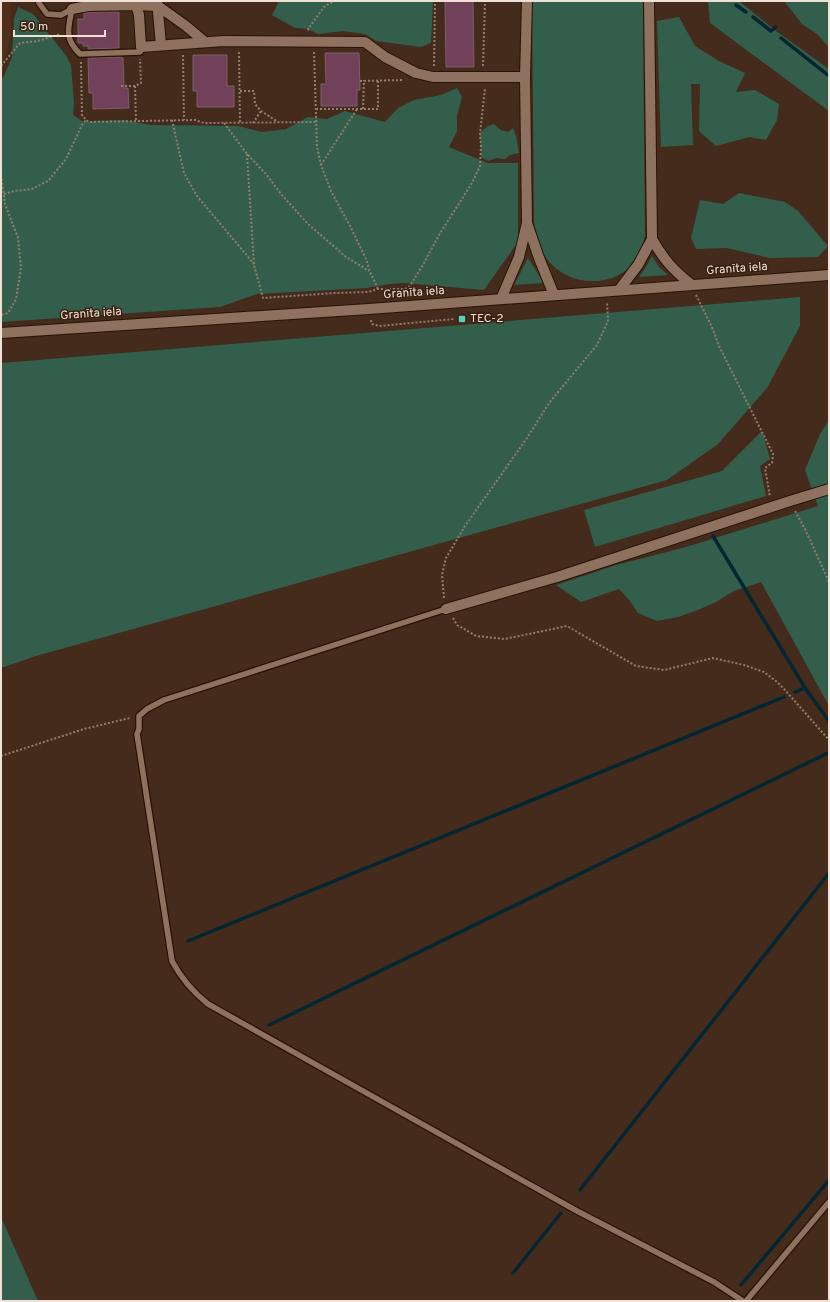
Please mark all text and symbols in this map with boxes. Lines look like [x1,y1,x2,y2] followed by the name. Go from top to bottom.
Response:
[14,12,105,38] scale bar
[20,19,48,35] text: 50 m
[706,259,768,279] street label: Granīta iela
[383,283,445,303] street label: Granīta iela
[60,304,122,324] street label: Granīta iela
[470,311,504,327] place label: TEC-2
[457,314,467,324] marker: TEC-2

